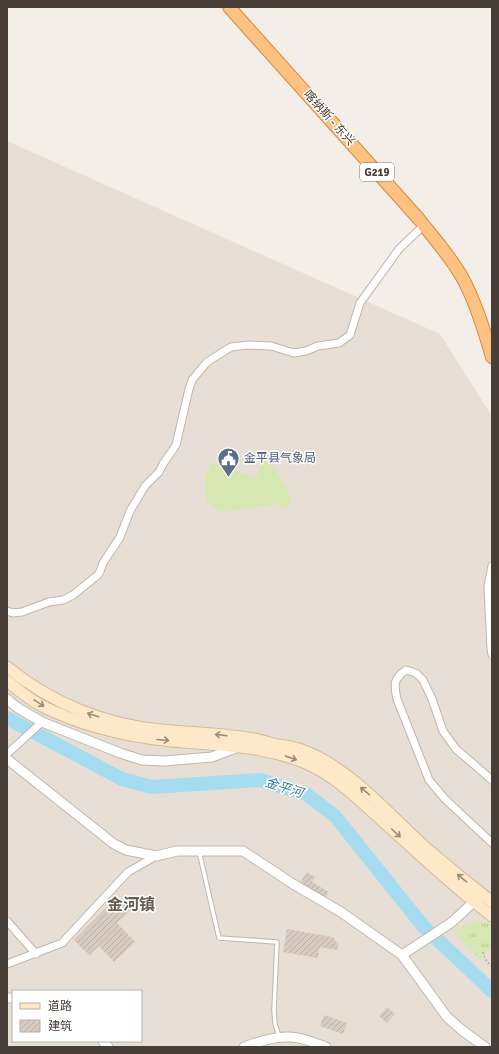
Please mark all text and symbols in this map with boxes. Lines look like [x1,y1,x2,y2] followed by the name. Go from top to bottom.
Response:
[300,87,358,149] street label: 喀纳斯 - 东兴
[360,163,394,181] road number: G219
[215,445,241,478] public building icon: 金平县气象局
[244,451,316,466] place label: 金平县气象局
[33,700,45,708] one-way arrow
[87,711,100,718] one-way arrow
[215,731,228,739] one-way arrow
[156,736,169,743] one-way arrow
[284,755,297,762] one-way arrow
[263,774,308,803] water label: 金平河
[360,787,370,796] one-way arrow
[390,828,400,837] one-way arrow
[456,873,467,882] one-way arrow
[107,895,155,915] district label: 金河镇
[12,990,142,1042] legend
[48,999,72,1014] text: 道路
[48,1019,72,1034] text: 建筑

